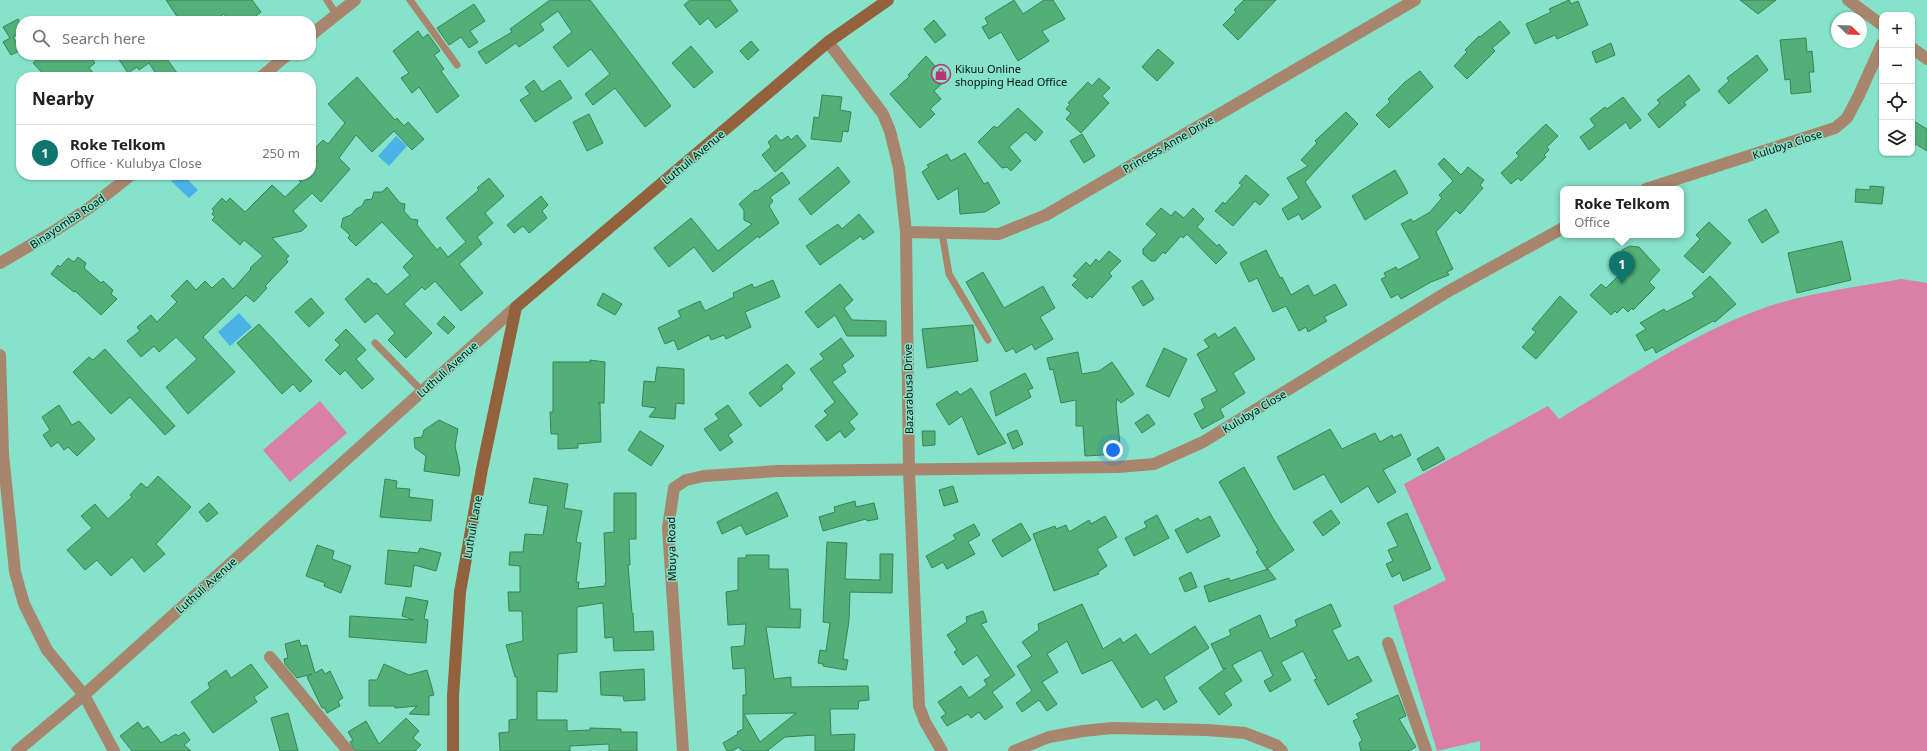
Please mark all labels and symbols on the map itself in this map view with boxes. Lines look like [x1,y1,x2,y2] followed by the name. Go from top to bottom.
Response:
[1831,12,1867,48] north arrow
[955,61,1067,89] place label: Kikuu Online shopping Head Office
[930,63,952,85] shop icon: Kikuu Online shopping Head Office
[1120,112,1216,176] street label: Princess Anne Drive
[659,126,727,188] street label: Luthuli Avenue
[1750,126,1824,162] street label: Kulubya Close
[26,190,108,252] street label: Binayomba Road
[1609,251,1635,284] pin: 1
[413,338,481,400] street label: Luthuli Avenue
[900,344,916,434] street label: Bazarabusa Drive
[1219,386,1289,436] street label: Kulubya Close
[1103,440,1123,460] your location
[459,494,485,560] street label: Luthuli Lane
[663,517,679,581] street label: Mbuya Road
[172,554,240,616] street label: Luthuli Avenue

